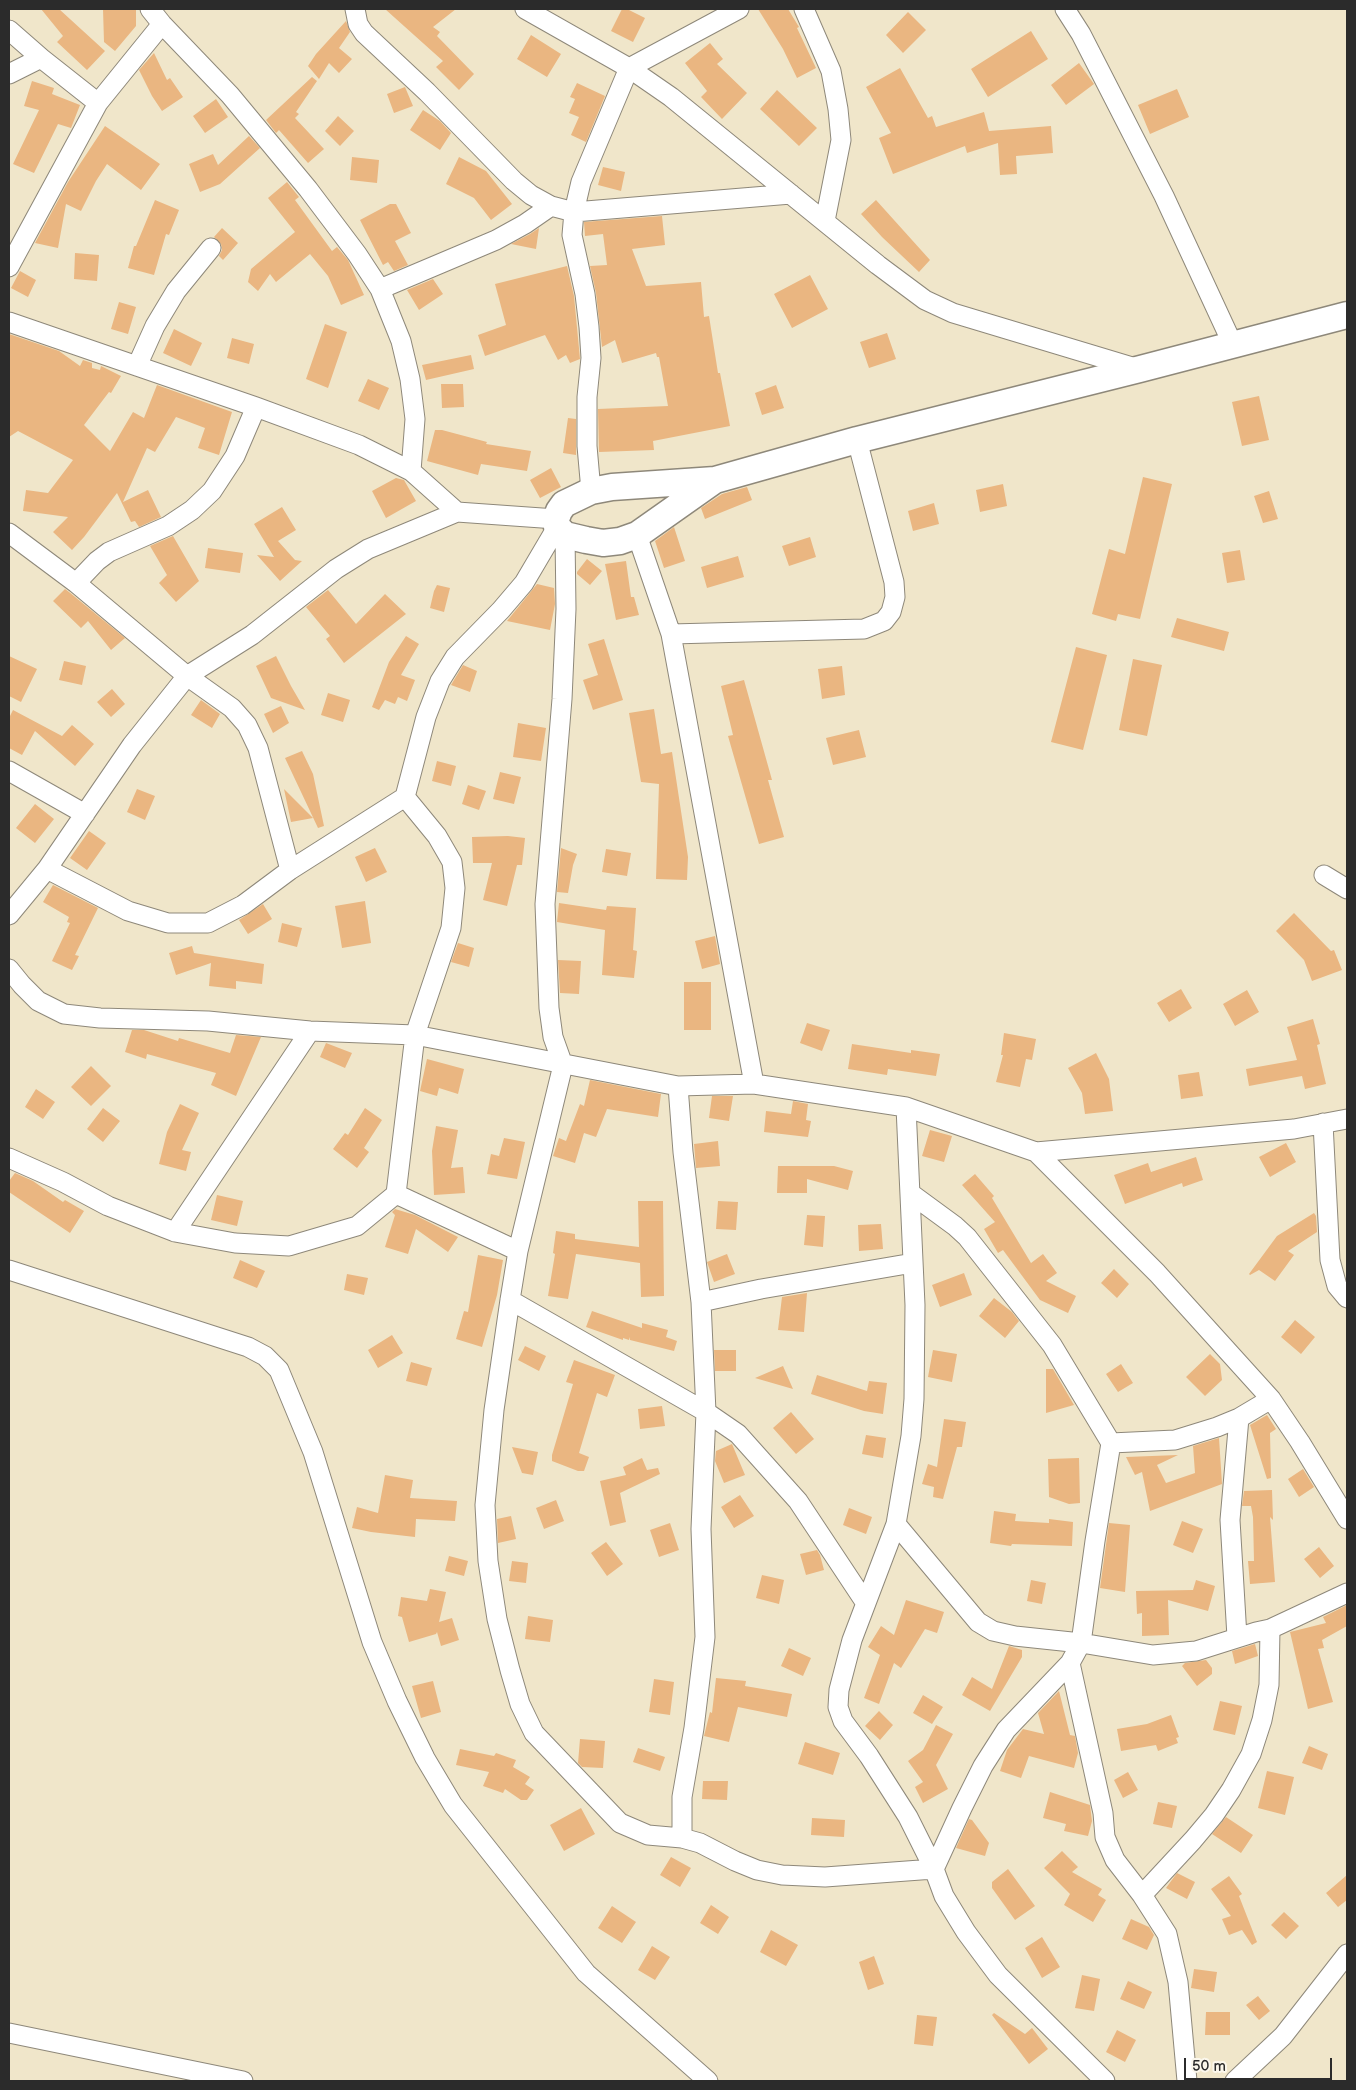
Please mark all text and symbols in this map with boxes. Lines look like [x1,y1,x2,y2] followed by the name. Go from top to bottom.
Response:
[1186,2048,1334,2080] scale bar
[1192,2057,1226,2076] text: 50 m

